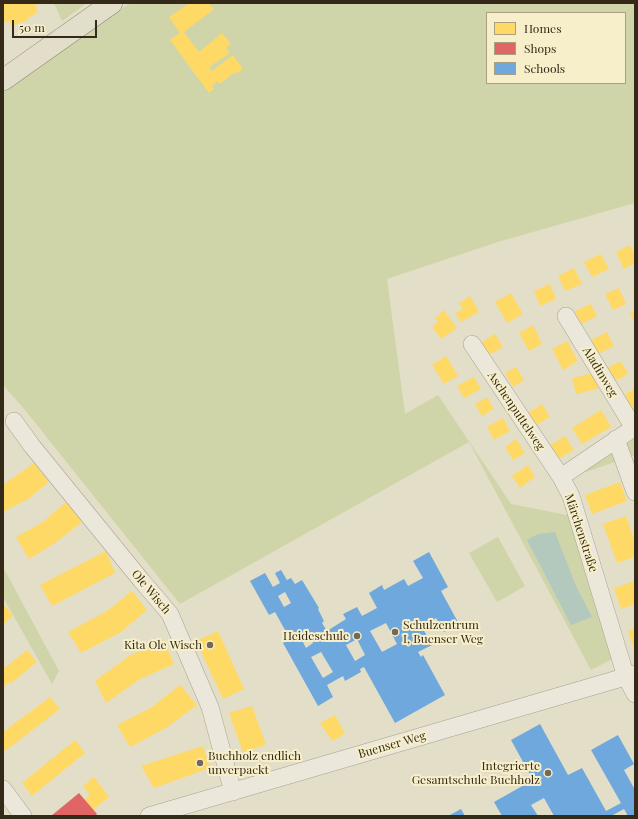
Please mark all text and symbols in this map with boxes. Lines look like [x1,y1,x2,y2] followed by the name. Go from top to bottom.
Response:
[14,12,99,38] scale bar
[486,12,626,84] legend
[19,19,45,35] text: 50 m
[524,20,562,36] text: Homes
[524,40,556,56] text: Shops
[524,60,565,76] text: Schools
[579,344,621,400] street label: Aladinweg
[484,369,548,453] street label: Aschenputtelweg
[562,492,600,574] street label: Märchenstraße
[128,567,174,617] street label: Ole Wisch
[403,618,483,646] place label: Schulzentrum I, Buenser Weg
[390,627,400,637] marker: Schulzentrum I, Buenser Weg
[283,629,349,643] place label: Heideschule
[352,631,362,641] marker: Heideschule
[124,638,202,652] place label: Kita Ole Wisch
[205,640,215,650] marker: Kita Ole Wisch
[356,728,428,762] street label: Buenser Weg
[208,749,301,777] place label: Buchholz endlich unverpackt
[195,758,205,768] marker: Buchholz endlich unverpackt
[412,759,540,787] place label: Integrierte Gesamtschule Buchholz
[543,768,553,778] marker: Integrierte Gesamtschule Buchholz

